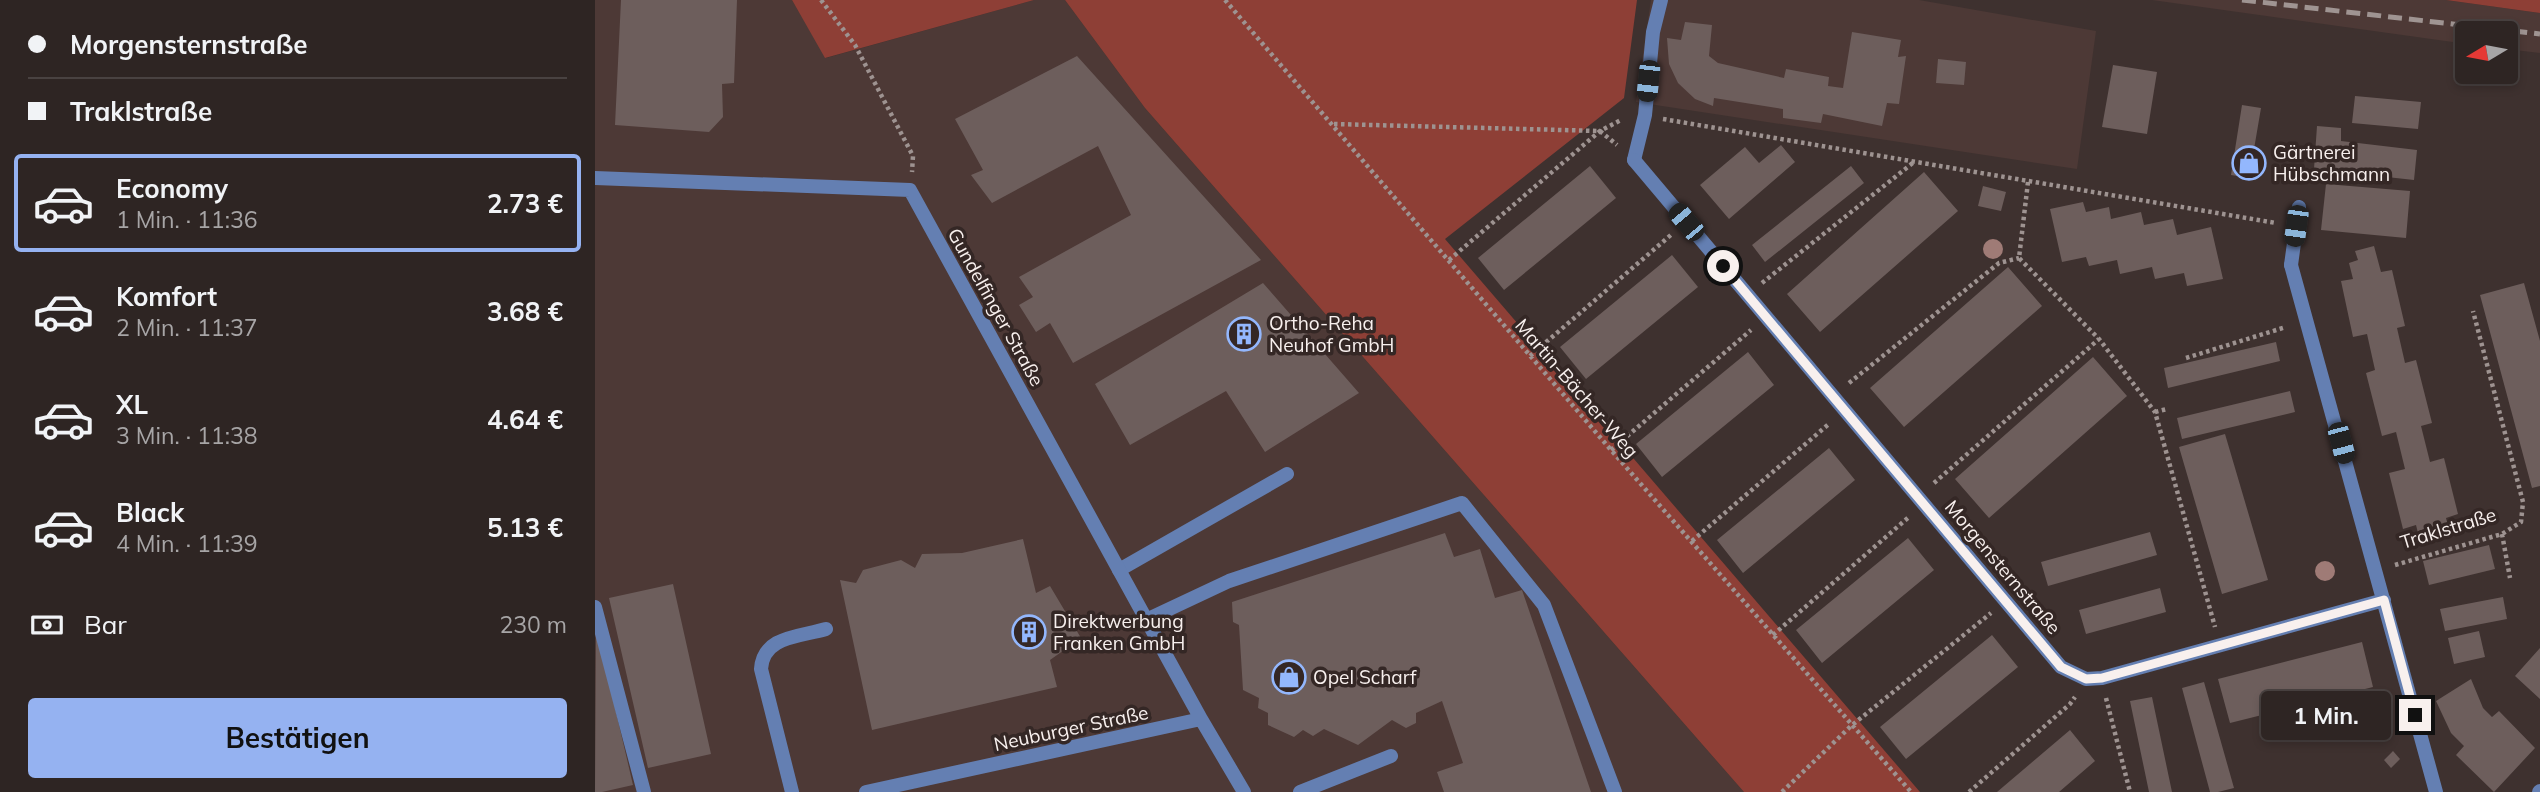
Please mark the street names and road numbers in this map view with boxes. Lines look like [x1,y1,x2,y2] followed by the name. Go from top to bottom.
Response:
[943,224,1049,390] street label: Gundelfinger Straße
[1510,314,1644,462] street label: Martin-Bächer-Weg
[1940,495,2066,639] street label: Morgensternstraße
[2397,502,2499,554] street label: Traklstraße
[992,700,1150,756] street label: Neuburger Straße

